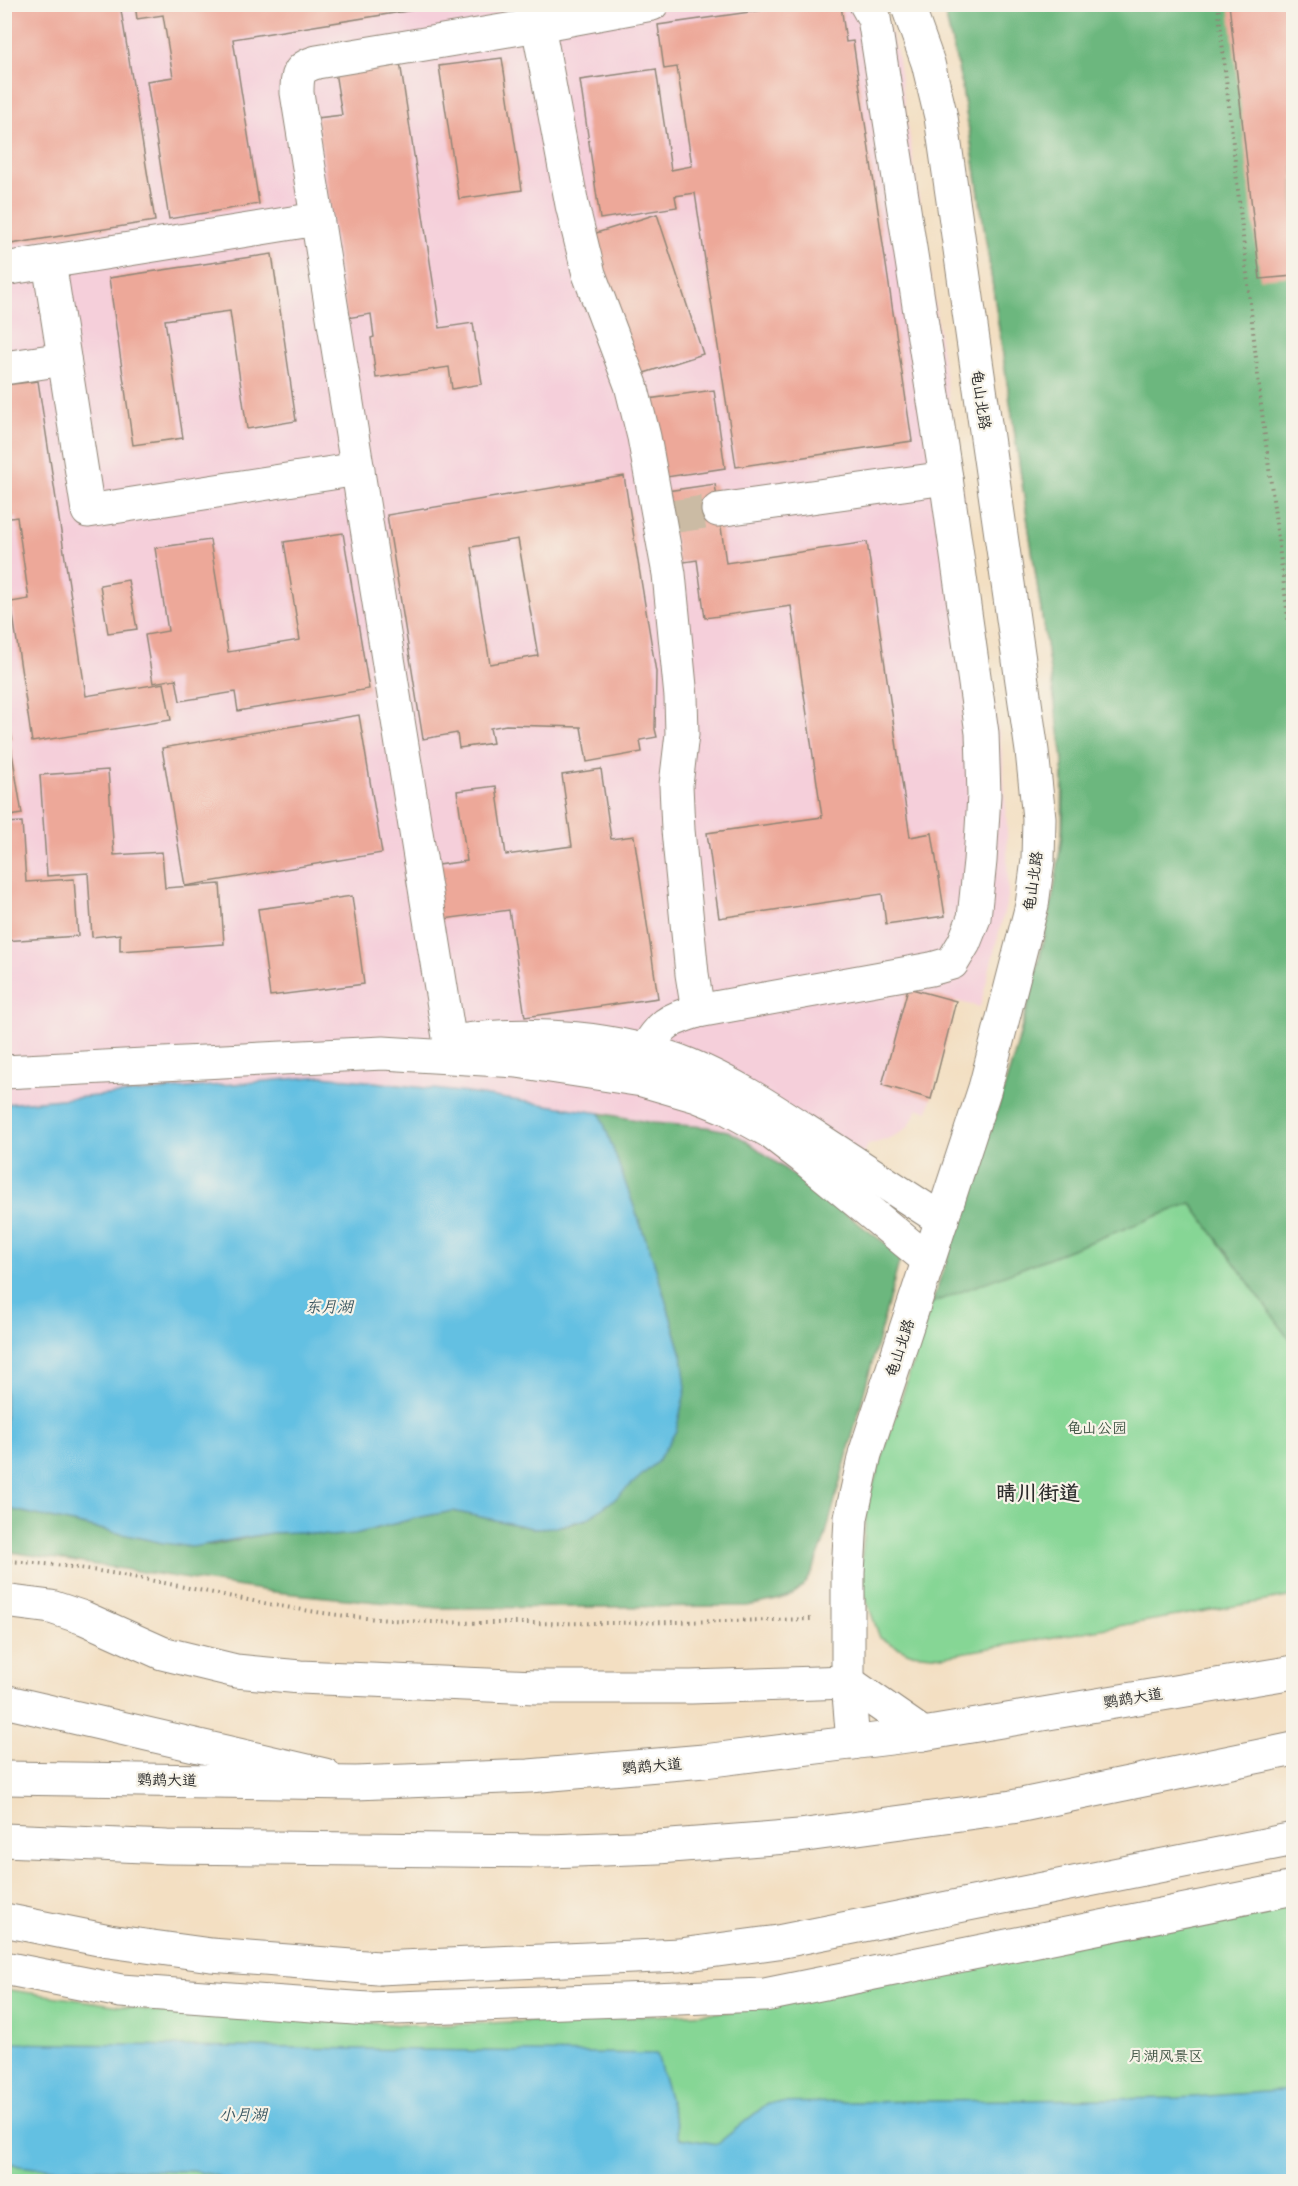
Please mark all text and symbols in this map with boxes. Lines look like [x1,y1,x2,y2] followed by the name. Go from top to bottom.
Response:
[964,369,996,432] street label: 龟山北路
[1018,850,1050,913] street label: 龟山北路
[305,1295,355,1320] water label: 东月湖
[880,1316,922,1381] street label: 龟山北路
[1067,1417,1127,1441] park label: 龟山公园
[996,1478,1080,1511] district label: 晴川街道
[1102,1682,1165,1716] street label: 鹦鹉大道
[621,1752,683,1782] street label: 鹦鹉大道
[137,1768,197,1794] street label: 鹦鹉大道
[1128,2045,1204,2069] park label: 月湖风景区
[219,2103,269,2128] water label: 小月湖

